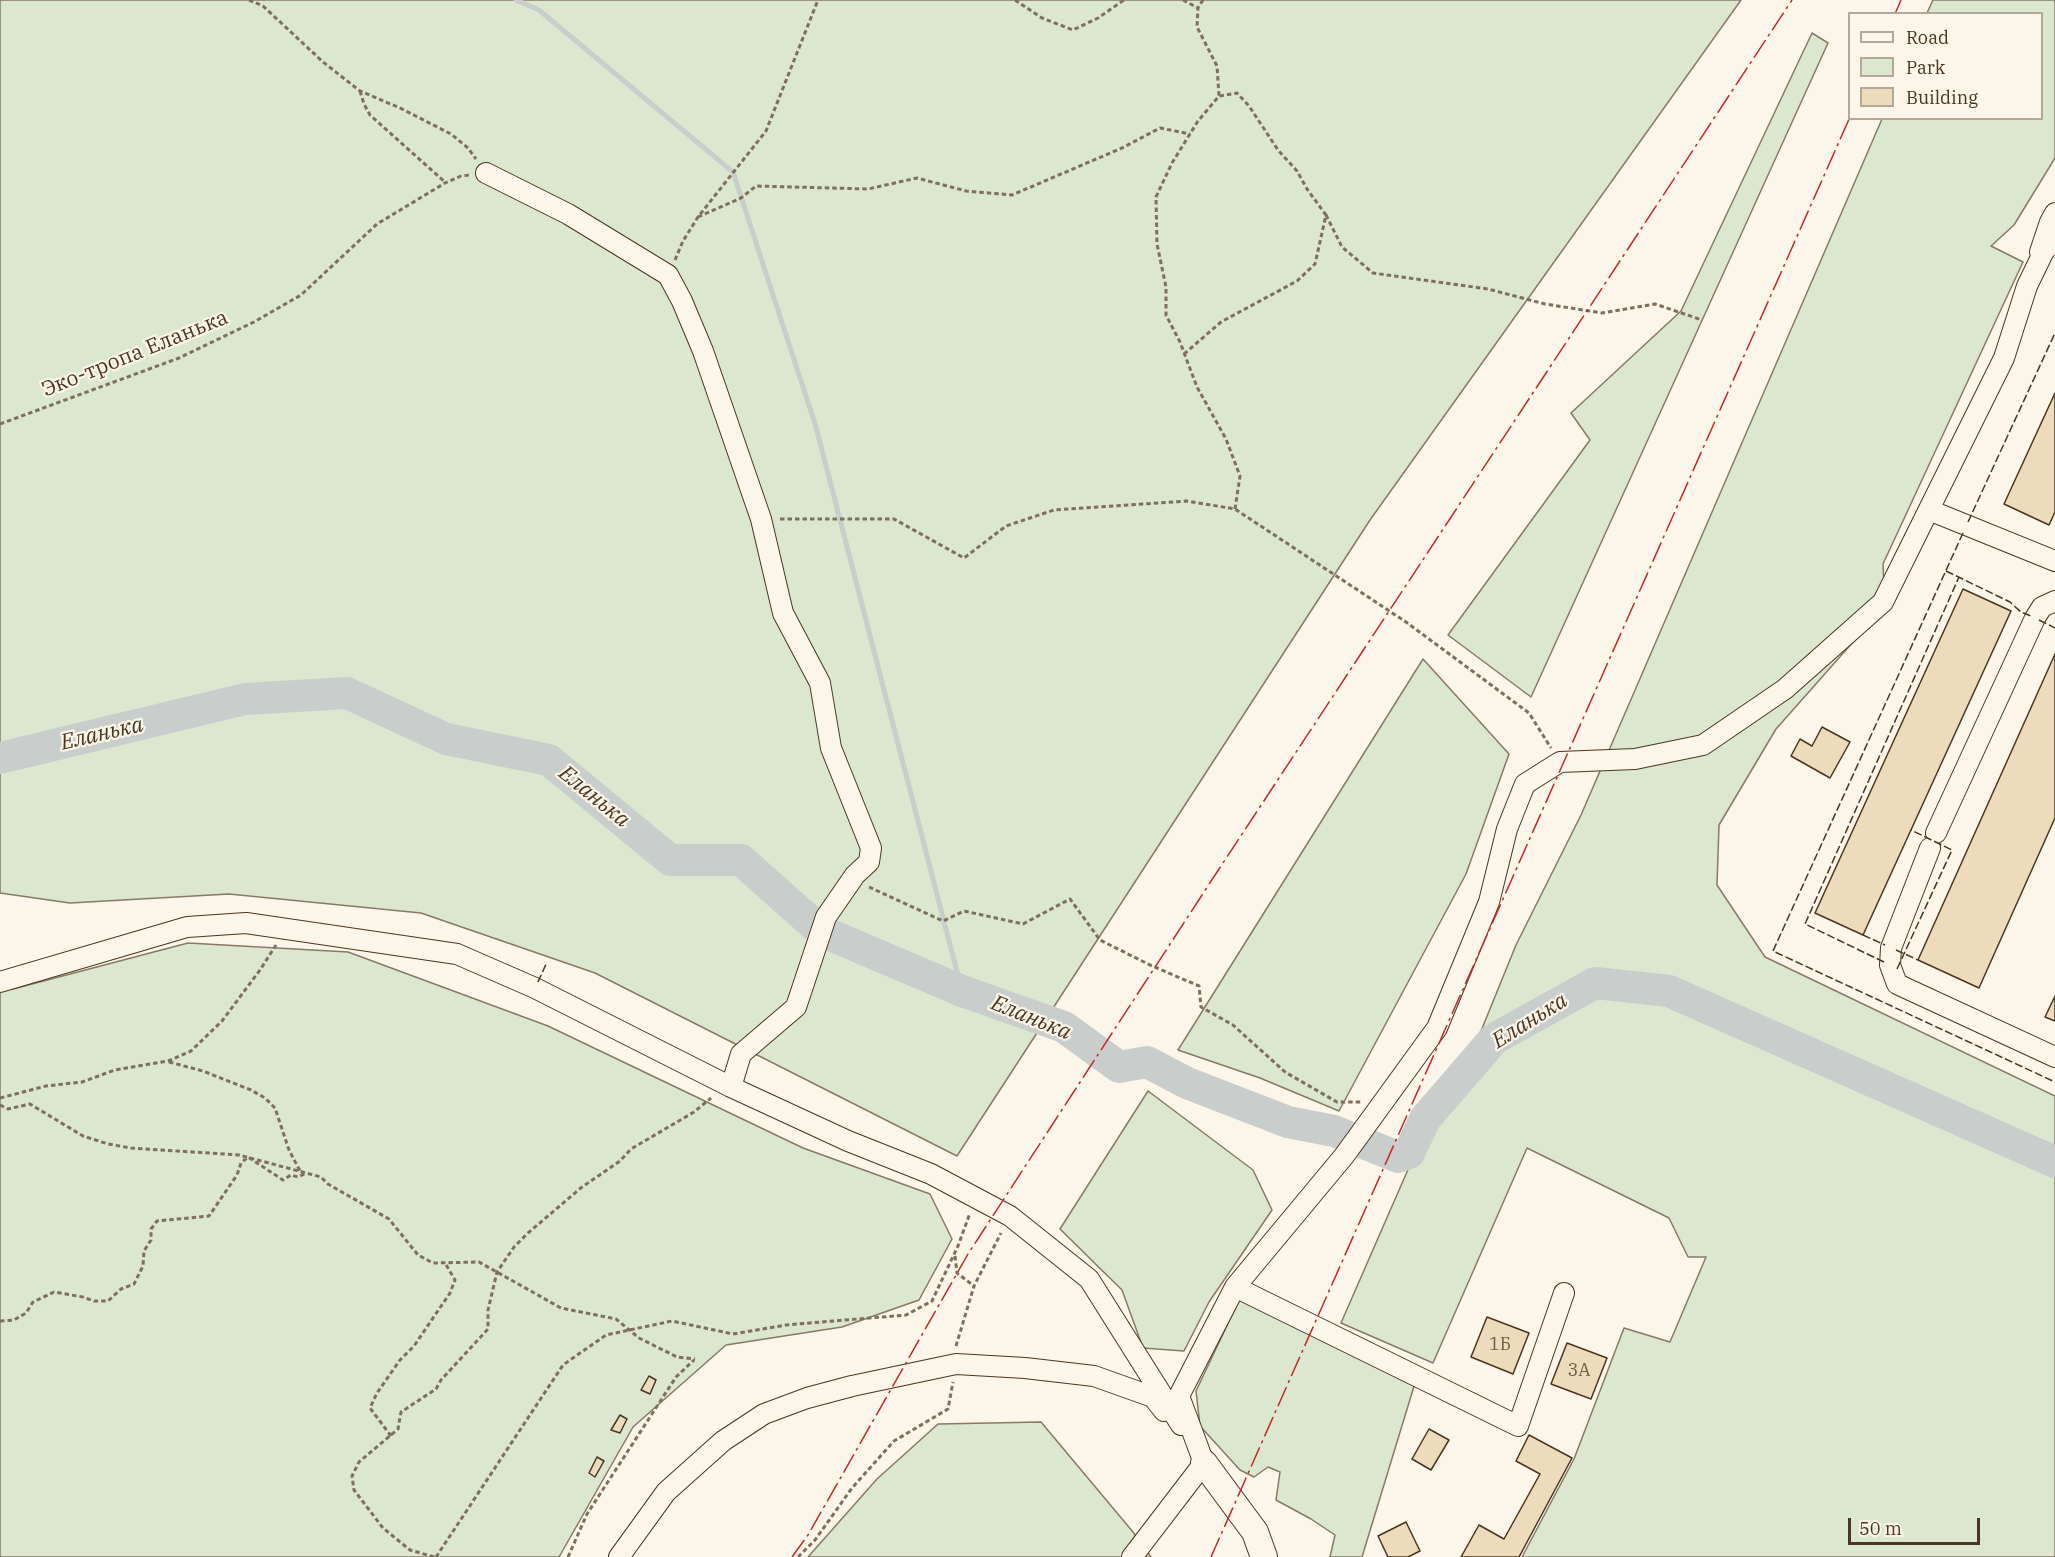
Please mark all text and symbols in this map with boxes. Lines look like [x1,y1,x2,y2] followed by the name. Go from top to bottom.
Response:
[1848,12,2043,120] legend
[1906,26,1949,49] text: Road
[1906,56,1945,79] text: Park
[1906,86,1978,109] text: Building
[38,305,232,403] street label: Эко-тропа Еланька
[58,712,146,756] water label: Еланька
[553,760,635,834] water label: Еланька
[1487,988,1573,1054] water label: Еланька
[987,990,1075,1046] water label: Еланька
[1489,1334,1511,1356] house number: 1Б
[1567,1360,1591,1382] house number: 3А
[1851,1506,1983,1544] scale bar
[1859,1517,1902,1540] text: 50 m

